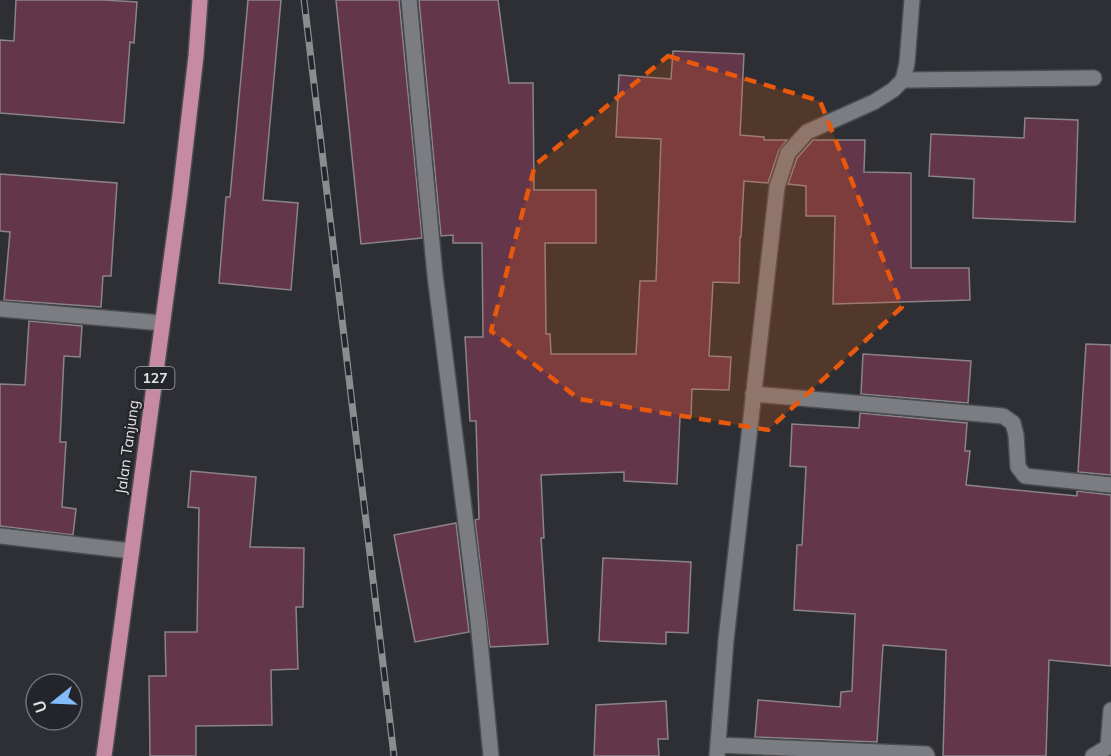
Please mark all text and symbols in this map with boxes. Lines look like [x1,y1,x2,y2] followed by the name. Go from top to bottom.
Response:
[136,367,174,389] road number: 127
[111,399,143,495] street label: Jalan Tanjung
[24,672,84,732] north arrow
[28,698,51,715] text: U

